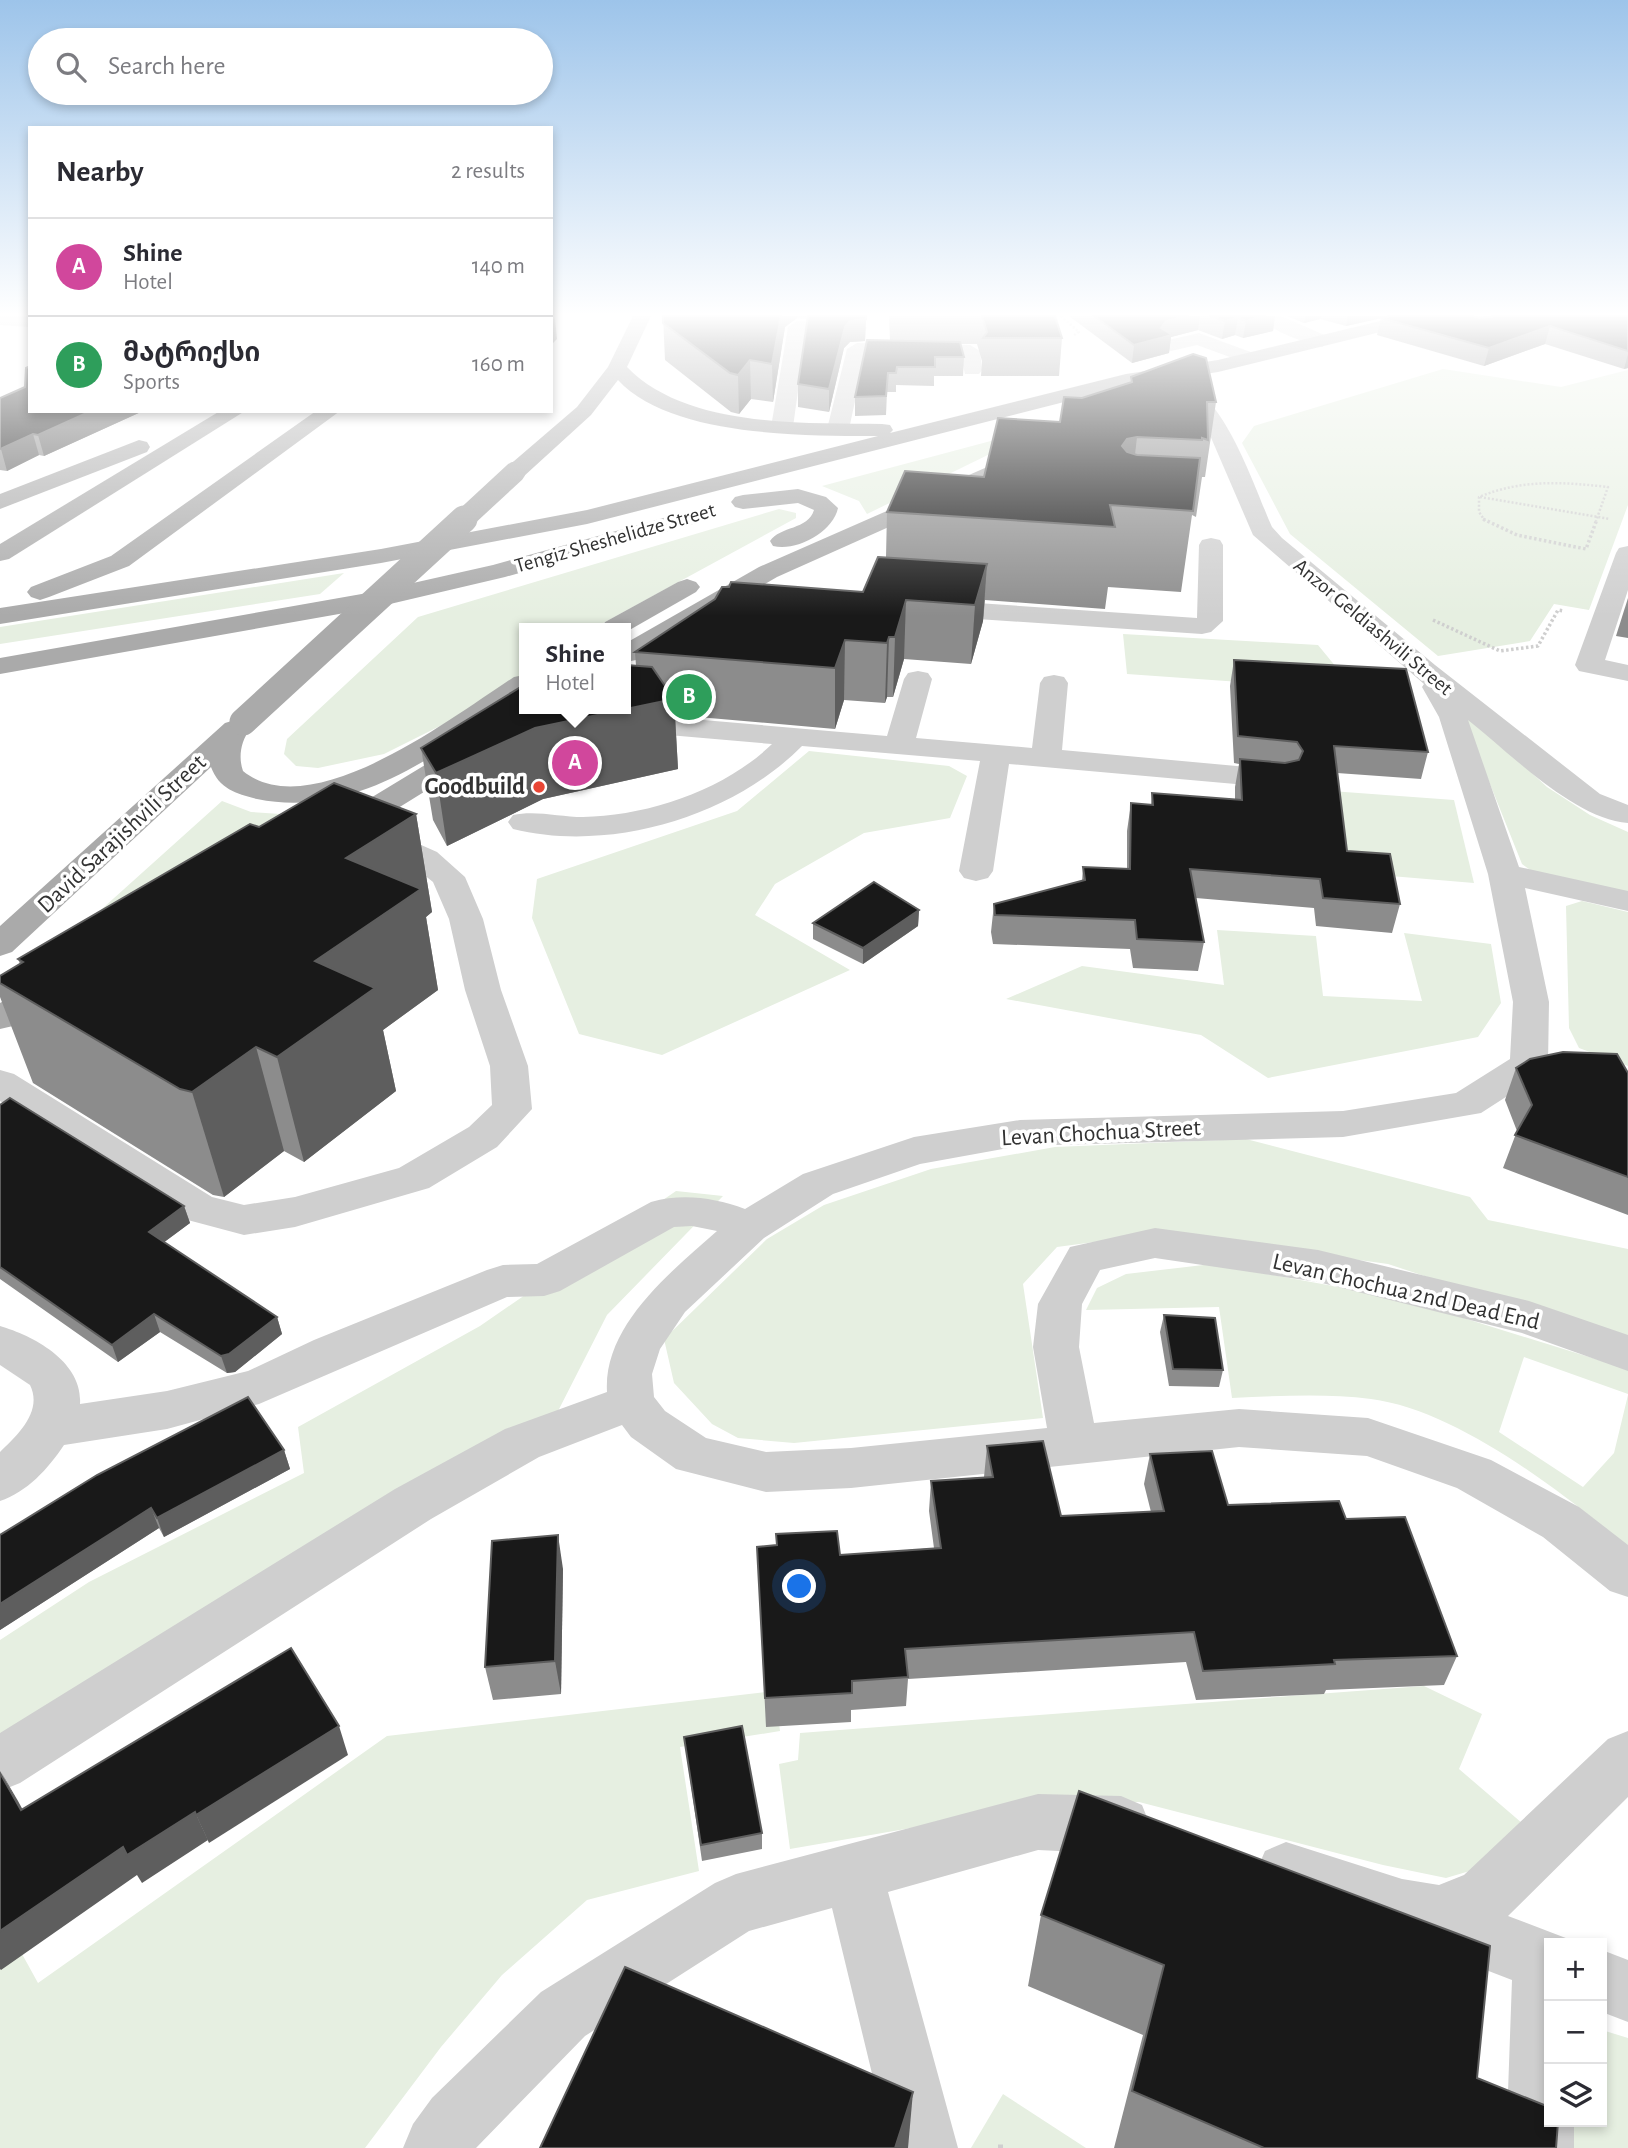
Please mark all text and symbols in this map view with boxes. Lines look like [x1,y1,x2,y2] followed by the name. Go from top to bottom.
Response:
[28,28,553,105] search box
[52,48,90,86] icon: search
[108,53,226,79] text: Search here
[56,157,144,187] text: Nearby
[451,160,525,183] text: 2 results
[123,240,182,266] text: Shine
[72,255,86,278] text: A
[472,255,525,278] text: 140 m
[123,271,173,294] text: Hotel
[123,340,260,366] text: მატრიქსი
[72,353,86,376] text: B
[472,353,525,376] text: 160 m
[123,371,180,394] text: Sports
[512,499,718,577] street label: Tengiz Sheshelidze Street
[1290,555,1456,699] street label: Anzor Geldiashvili Street
[519,623,631,714] popup
[545,641,605,667] text: Shine
[666,671,712,723] pin: B
[545,672,595,695] text: Hotel
[552,737,598,789] pin: A
[33,750,211,918] street label: David Sarajishvili Street
[424,775,525,799] place label: Goodbuild
[531,779,547,795] marker: Goodbuild
[1001,1116,1202,1150] street label: Levan Chochua Street
[1270,1250,1542,1334] street label: Levan Chochua 2nd Dead End
[782,1569,816,1603] your location
[1544,1938,1607,2127] map controls
[1544,1938,1607,2001] button: +
[1544,2001,1607,2064] button: −
[1544,2064,1607,2127] button: layers

